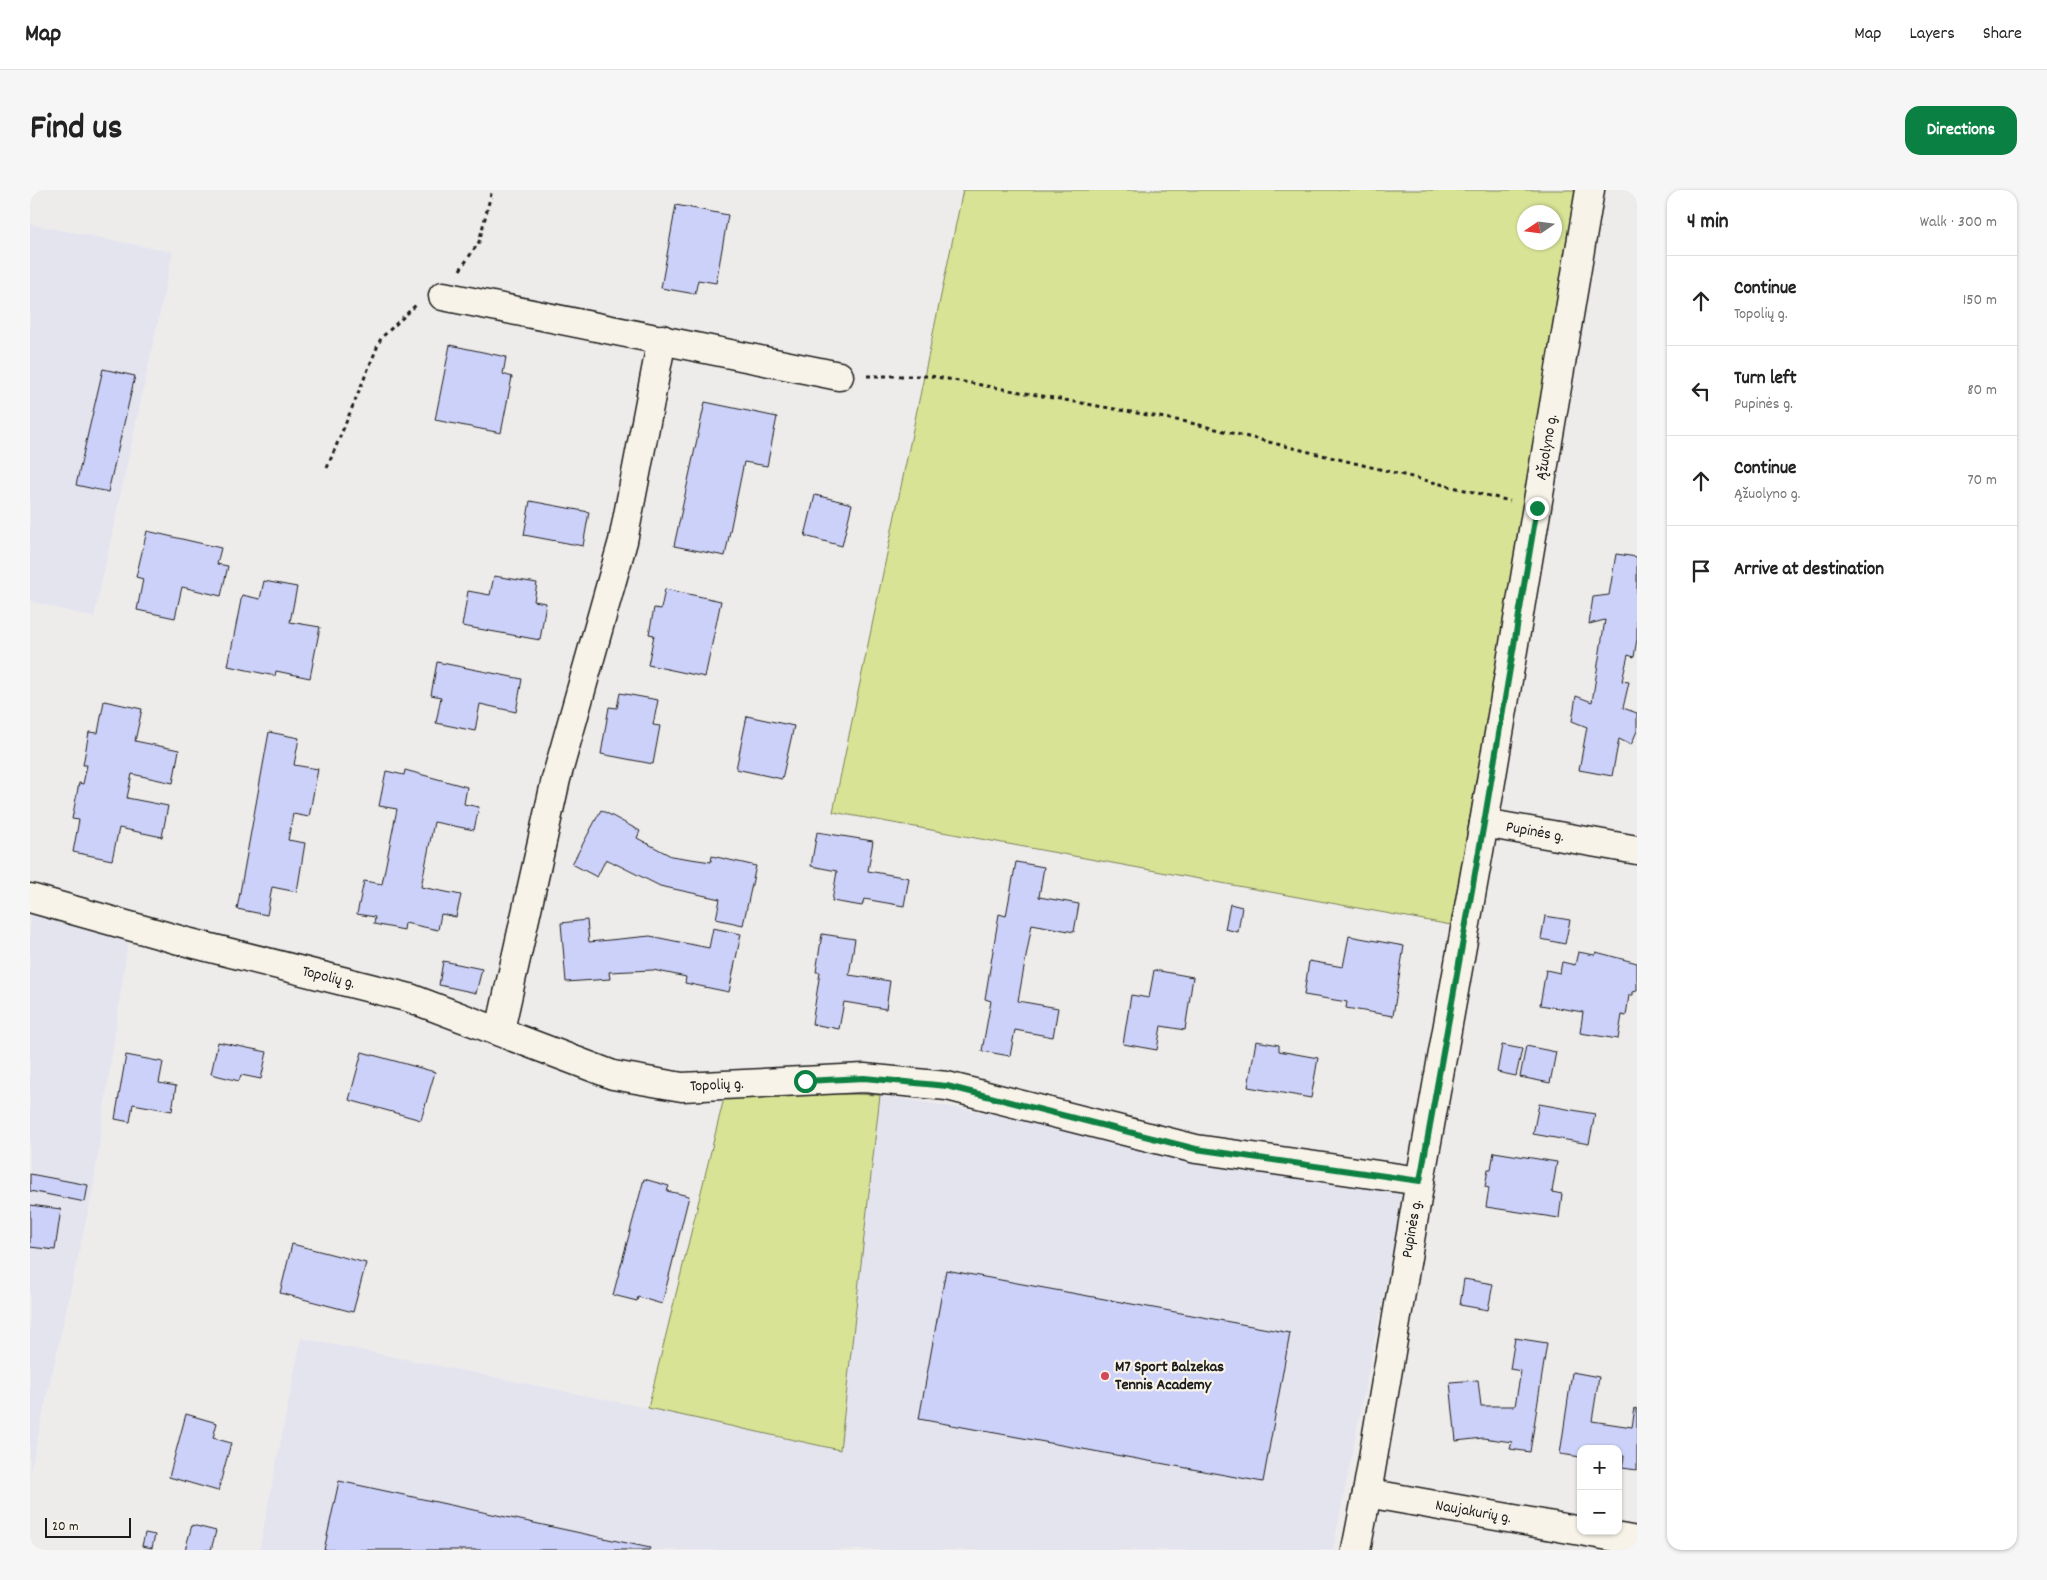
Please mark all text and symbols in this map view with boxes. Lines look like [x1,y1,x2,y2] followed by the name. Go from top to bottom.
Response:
[25,18,61,52] text: Map
[1854,22,1881,47] text: Map
[1909,22,1955,47] text: Layers
[1983,22,2022,47] text: Share
[30,105,122,155] text: Find us
[1905,106,2017,155] button: Directions
[1517,205,1562,250] north arrow
[1687,208,1729,238] text: 4 min
[1920,211,1997,234] text: Walk · 300 m
[1734,276,1796,303] text: Continue
[1687,287,1715,315] icon: ahead
[1963,289,1997,312] text: 150 m
[1734,303,1788,326] text: Topolių g.
[1734,366,1797,393] text: Turn left
[1687,377,1715,405] icon: left
[1967,379,1997,402] text: 80 m
[1734,393,1793,416] text: Pupinės g.
[1530,413,1564,482] street label: Ąžuolyno g.
[1734,456,1796,483] text: Continue
[1687,467,1715,495] icon: ahead
[1967,469,1997,492] text: 70 m
[1734,483,1800,506] text: Ąžuolyno g.
[1526,497,1549,520] route end
[1687,557,1715,585] icon: arrive
[1734,557,1884,584] text: Arrive at destination
[1504,816,1566,848] street label: Pupinės g.
[300,960,357,995] street label: Topolių g.
[794,1070,817,1093] route start
[689,1072,744,1098] street label: Topolių g.
[1396,1198,1428,1260] street label: Pupinės g.
[1115,1356,1224,1397] place label: M7 Sport Balzekas Tennis Academy
[1099,1370,1111,1382] marker: M7 Sport Balzekas Tennis Academy
[1577,1445,1622,1535] map controls
[1577,1445,1622,1490] button: +
[1577,1490,1622,1535] button: −
[1434,1494,1513,1530] street label: Naujakurių g.
[45,1515,131,1538] scale bar
[52,1517,79,1537] text: 20 m

